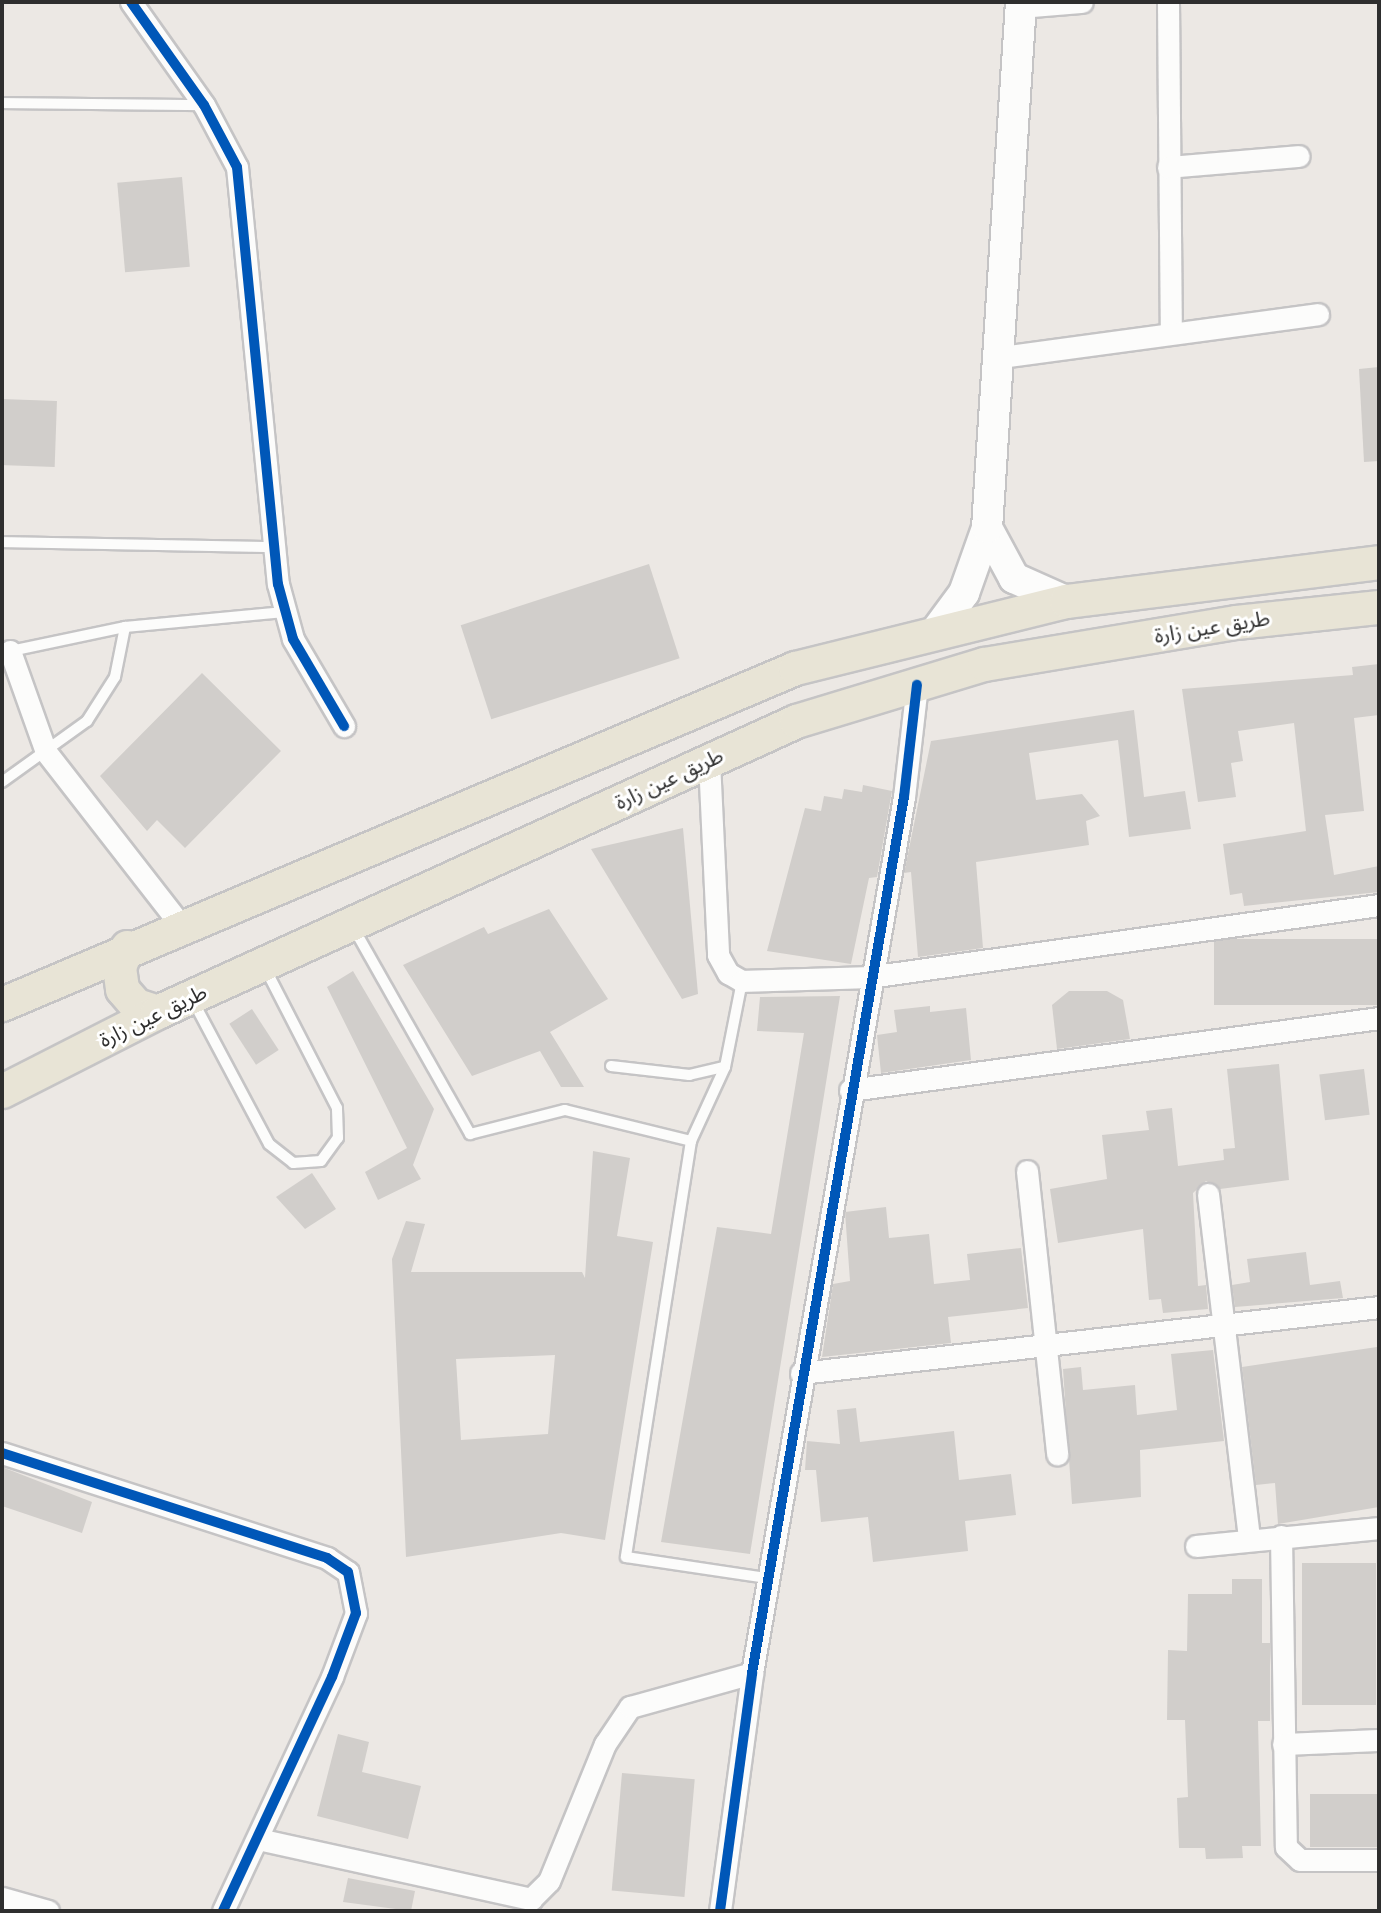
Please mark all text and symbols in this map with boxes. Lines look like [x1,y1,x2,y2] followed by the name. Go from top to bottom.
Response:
[1152,605,1272,649] street label: طريق عين زارة
[611,743,727,815] street label: طريق عين زارة
[95,979,211,1053] street label: طريق عين زارة

